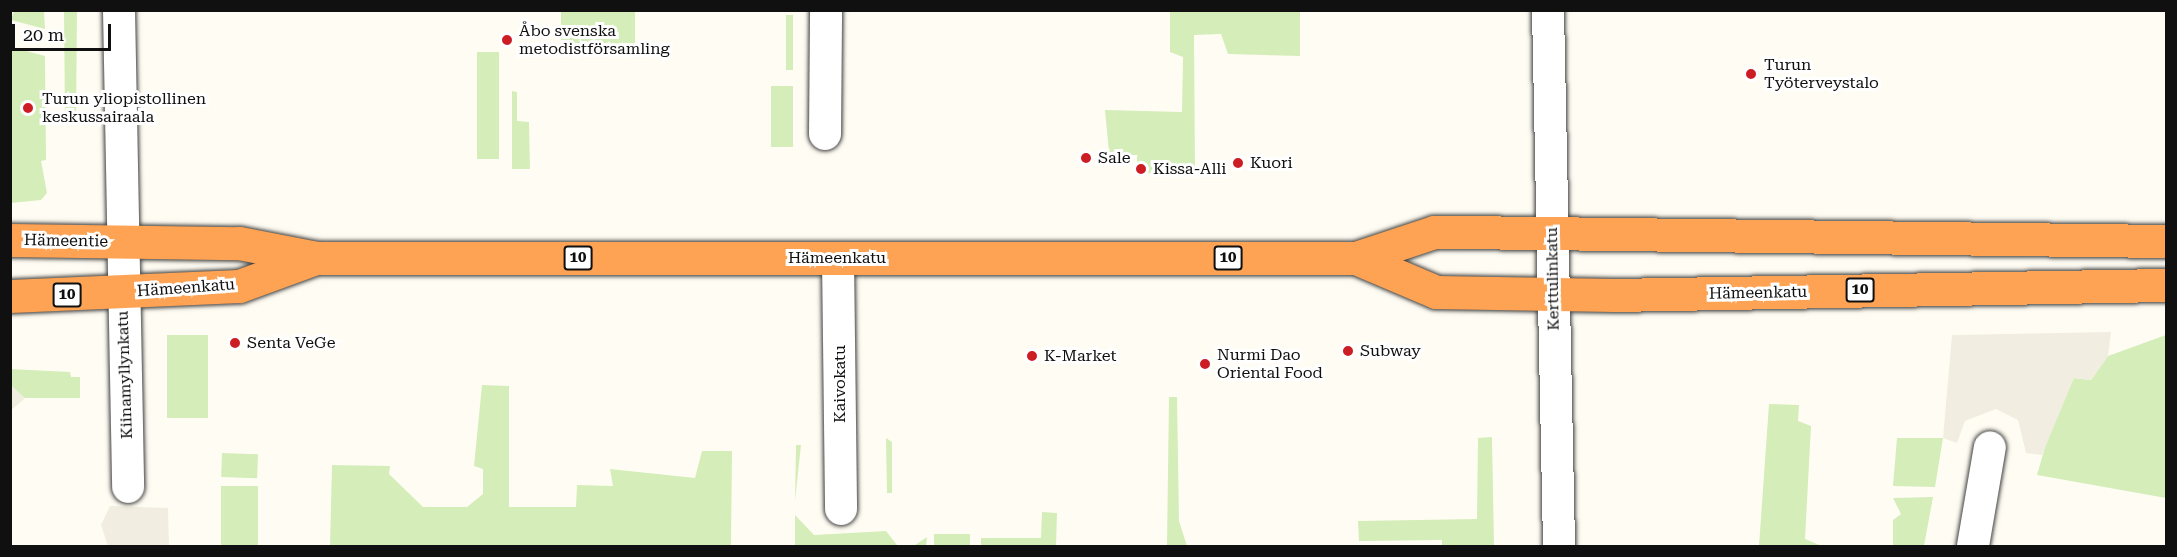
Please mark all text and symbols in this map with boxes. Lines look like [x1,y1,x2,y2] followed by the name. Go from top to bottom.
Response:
[15,12,114,50] scale bar
[519,21,670,59] place label: Åbo svenska metodistförsamling
[23,24,64,45] text: 20 m
[500,33,514,47] marker: Åbo svenska metodistförsamling
[1764,55,1879,93] place label: Turun Työterveystalo
[1742,65,1760,83] marker: Turun Työterveystalo
[42,89,206,127] place label: Turun yliopistollinen keskussairaala
[19,99,37,117] marker: Turun yliopistollinen keskussairaala
[1098,148,1130,168] place label: Sale
[1079,151,1093,165] marker: Sale
[1250,153,1293,173] place label: Kuori
[1231,156,1245,170] marker: Kuori
[1153,159,1226,179] place label: Kissa-Alli
[1134,162,1148,176] marker: Kissa-Alli
[1543,227,1563,331] street label: Kerttulinkatu
[24,231,108,251] street label: Hämeentie
[563,246,593,270] road number: 10
[1213,246,1243,270] road number: 10
[788,248,886,268] street label: Hämeenkatu
[136,275,236,301] street label: Hämeenkatu
[1845,278,1875,302] road number: 10
[52,283,82,307] road number: 10
[1709,283,1807,303] street label: Hämeenkatu
[113,311,137,439] street label: Kiinamyllynkatu
[247,333,336,353] place label: Senta VeGe
[228,336,242,350] marker: Senta VeGe
[1360,341,1421,361] place label: Subway
[1341,344,1355,358] marker: Subway
[830,345,850,423] street label: Kaivokatu
[1217,345,1323,383] place label: Nurmi Dao Oriental Food
[1044,346,1117,366] place label: K-Market
[1025,349,1039,363] marker: K-Market
[1198,357,1212,371] marker: Nurmi Dao Oriental Food

